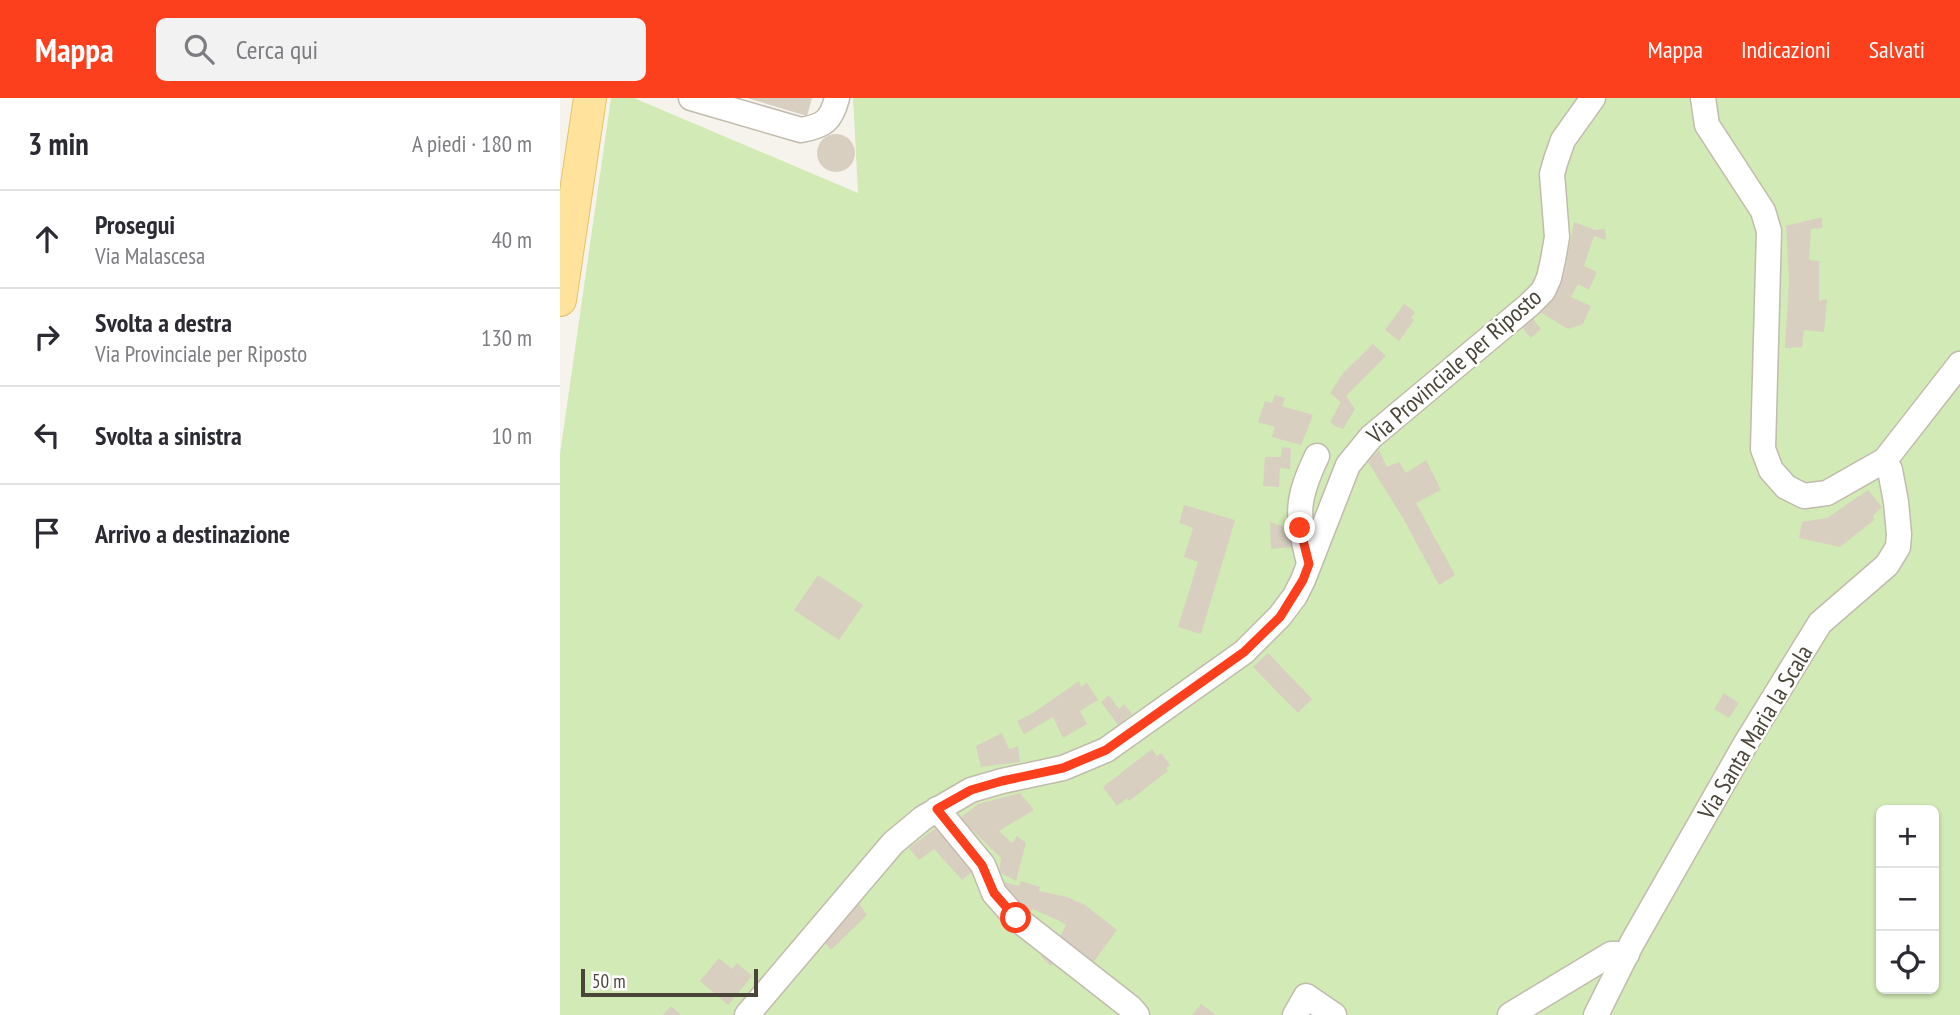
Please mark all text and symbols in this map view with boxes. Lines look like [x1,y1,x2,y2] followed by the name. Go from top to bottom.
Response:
[156,18,646,81] search box
[35,28,114,71] text: Mappa
[180,30,218,68] icon: search
[236,33,318,66] text: Cerca qui
[1648,34,1703,65] text: Mappa
[1741,34,1831,65] text: Indicazioni
[1869,34,1925,65] text: Salvati
[28,124,89,163] text: 3 min
[412,129,532,158] text: A piedi · 180 m
[95,208,175,241] text: Prosegui
[28,220,66,258] icon: ahead
[491,225,532,254] text: 40 m
[95,241,205,270] text: Via Malascesa
[1360,282,1548,451] street label: Via Provinciale per Riposto
[95,306,232,339] text: Svolta a destra
[28,318,66,356] icon: right
[481,323,532,352] text: 130 m
[95,339,307,368] text: Via Provinciale per Riposto
[28,416,66,454] icon: left
[95,419,242,452] text: Svolta a sinistra
[491,421,532,450] text: 10 m
[1284,512,1315,543] route end
[28,514,66,552] icon: arrive
[95,517,290,550] text: Arrivo a destinazione
[1690,639,1819,826] street label: Via Santa Maria la Scala
[1876,805,1939,994] map controls
[1876,805,1939,868] button: +
[1876,868,1939,931] button: −
[1000,902,1031,933] route start
[1876,931,1939,994] button: locate
[581,966,758,998] scale bar
[592,969,626,993] text: 50 m

